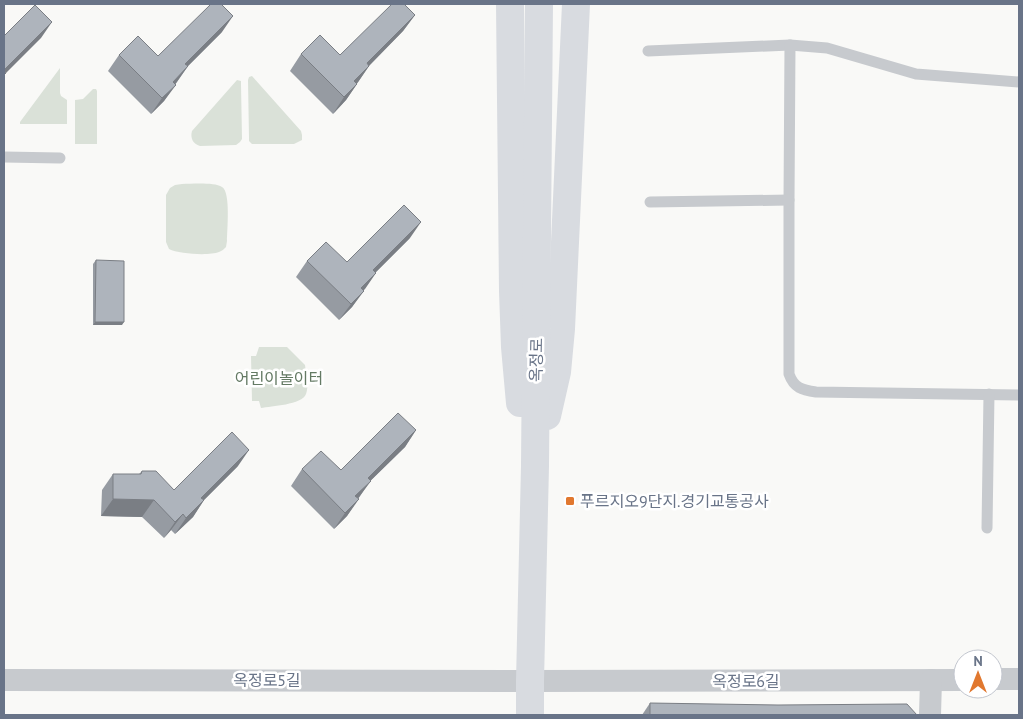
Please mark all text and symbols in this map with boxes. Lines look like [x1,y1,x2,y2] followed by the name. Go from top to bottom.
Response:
[526,337,546,382] street label: 옥정로
[235,368,323,388] park label: 어린이놀이터
[580,491,769,511] place label: 푸르지오9단지.경기교통공사
[564,495,576,507] marker: 푸르지오9단지.경기교통공사
[953,649,1003,699] north arrow
[973,652,983,670] text: N
[233,670,301,690] street label: 옥정로5길
[712,671,780,691] street label: 옥정로6길

